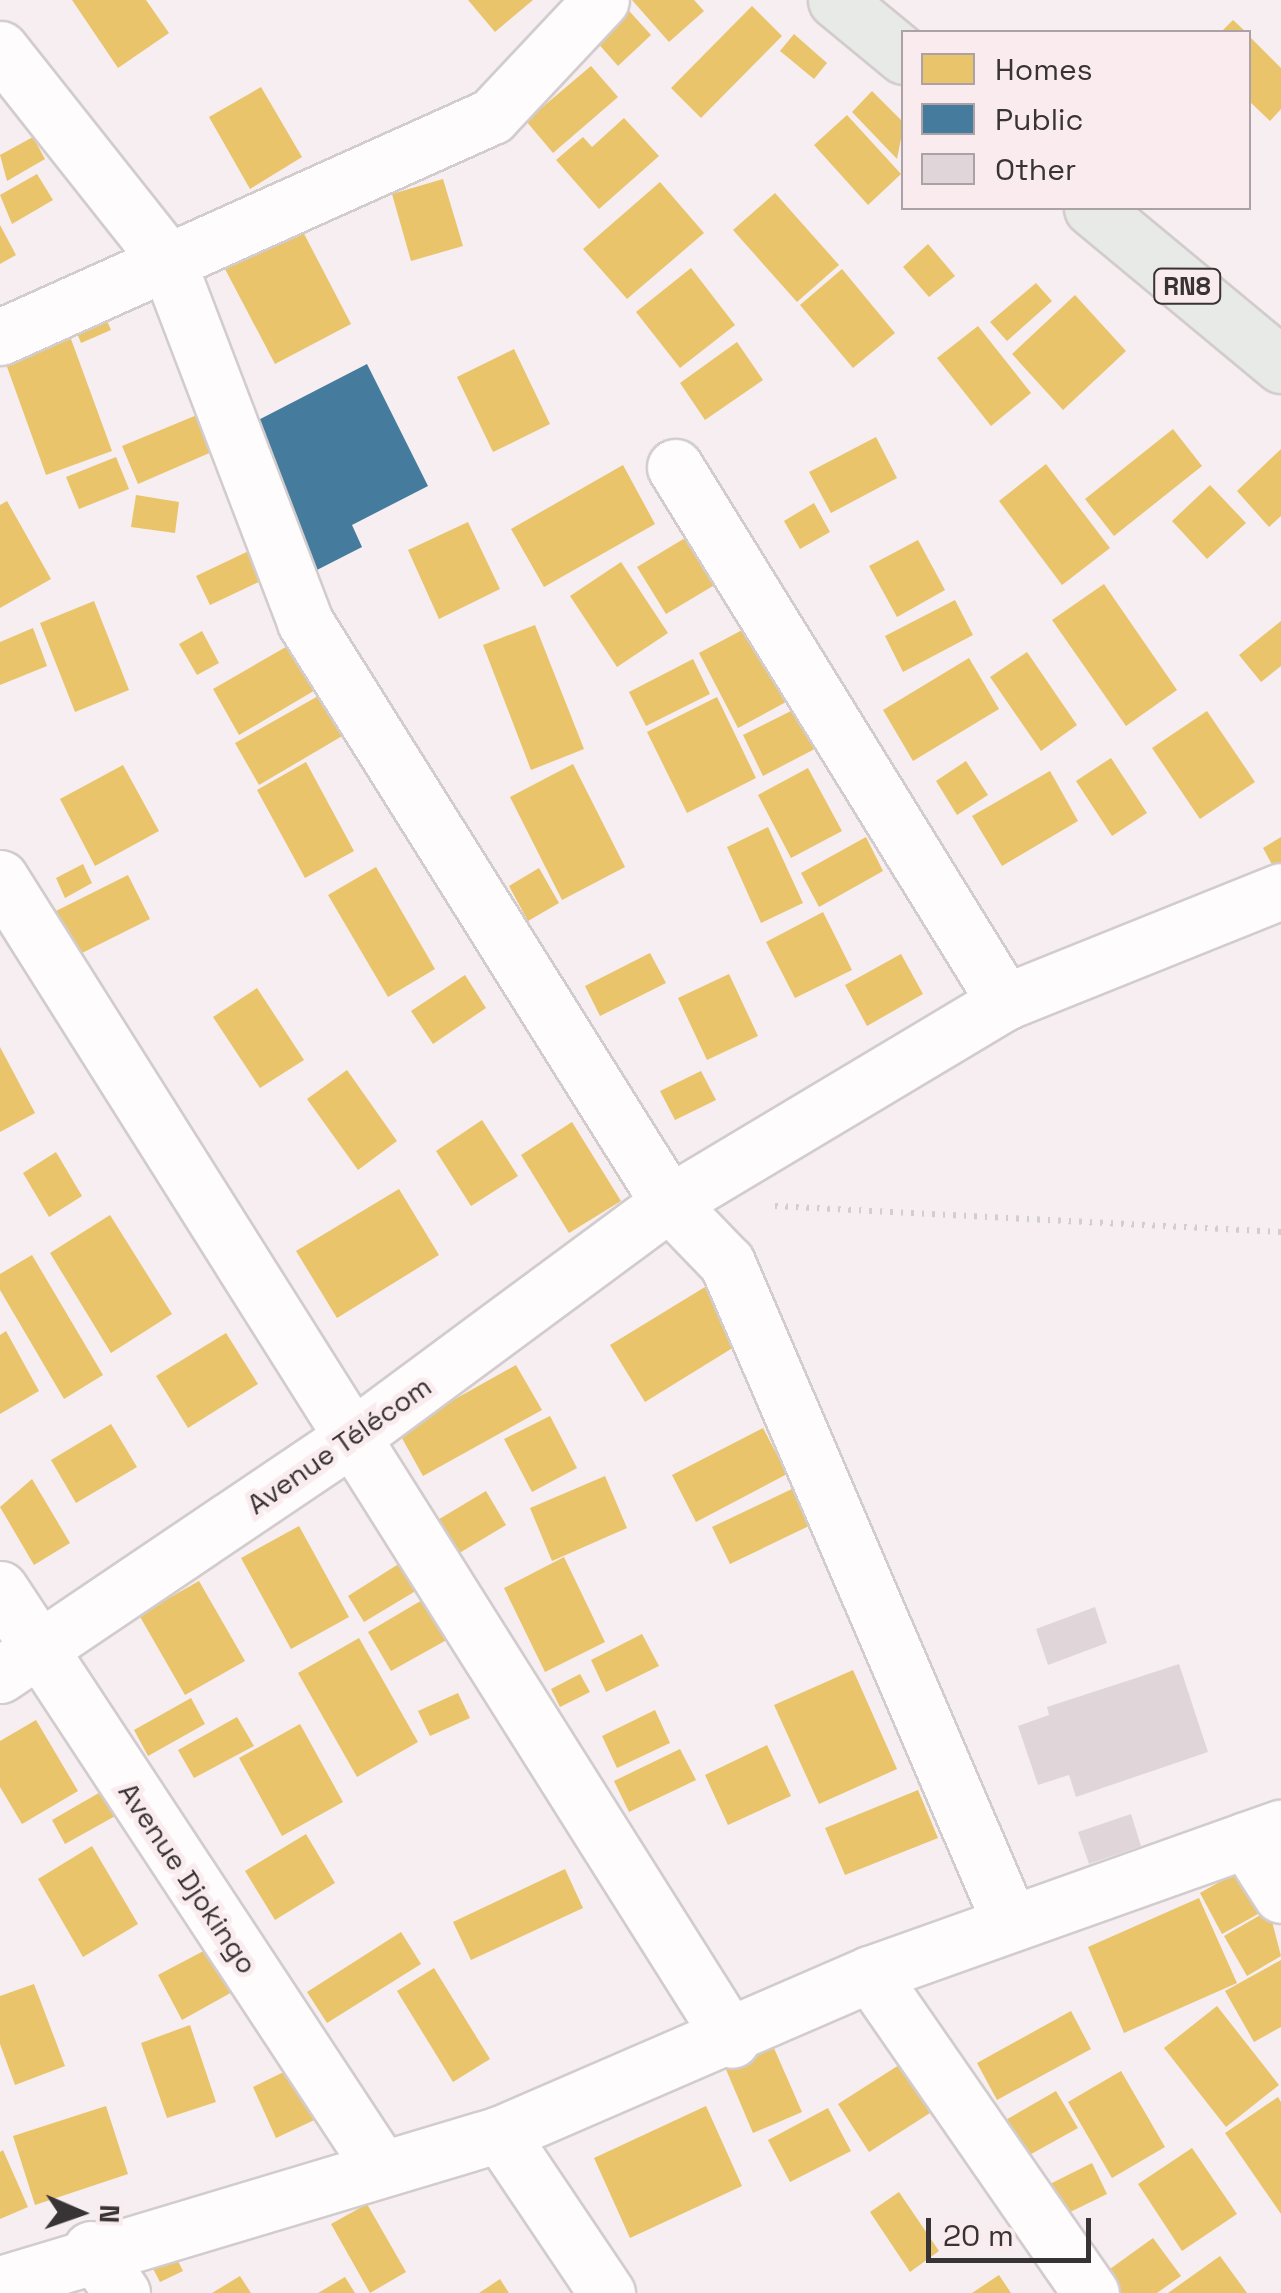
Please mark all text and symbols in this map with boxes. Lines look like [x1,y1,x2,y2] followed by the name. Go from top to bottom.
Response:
[901,30,1251,210] legend
[995,50,1093,89] text: Homes
[995,100,1083,139] text: Public
[995,150,1076,189] text: Other
[1152,266,1222,306] road number: RN8
[240,1369,438,1521] street label: Avenue Télécom
[112,1776,264,1980] street label: Avenue Djokingo
[30,2163,130,2263] north arrow
[931,2198,1096,2260] scale bar
[92,2204,128,2224] text: N
[943,2216,1014,2255] text: 20 m

